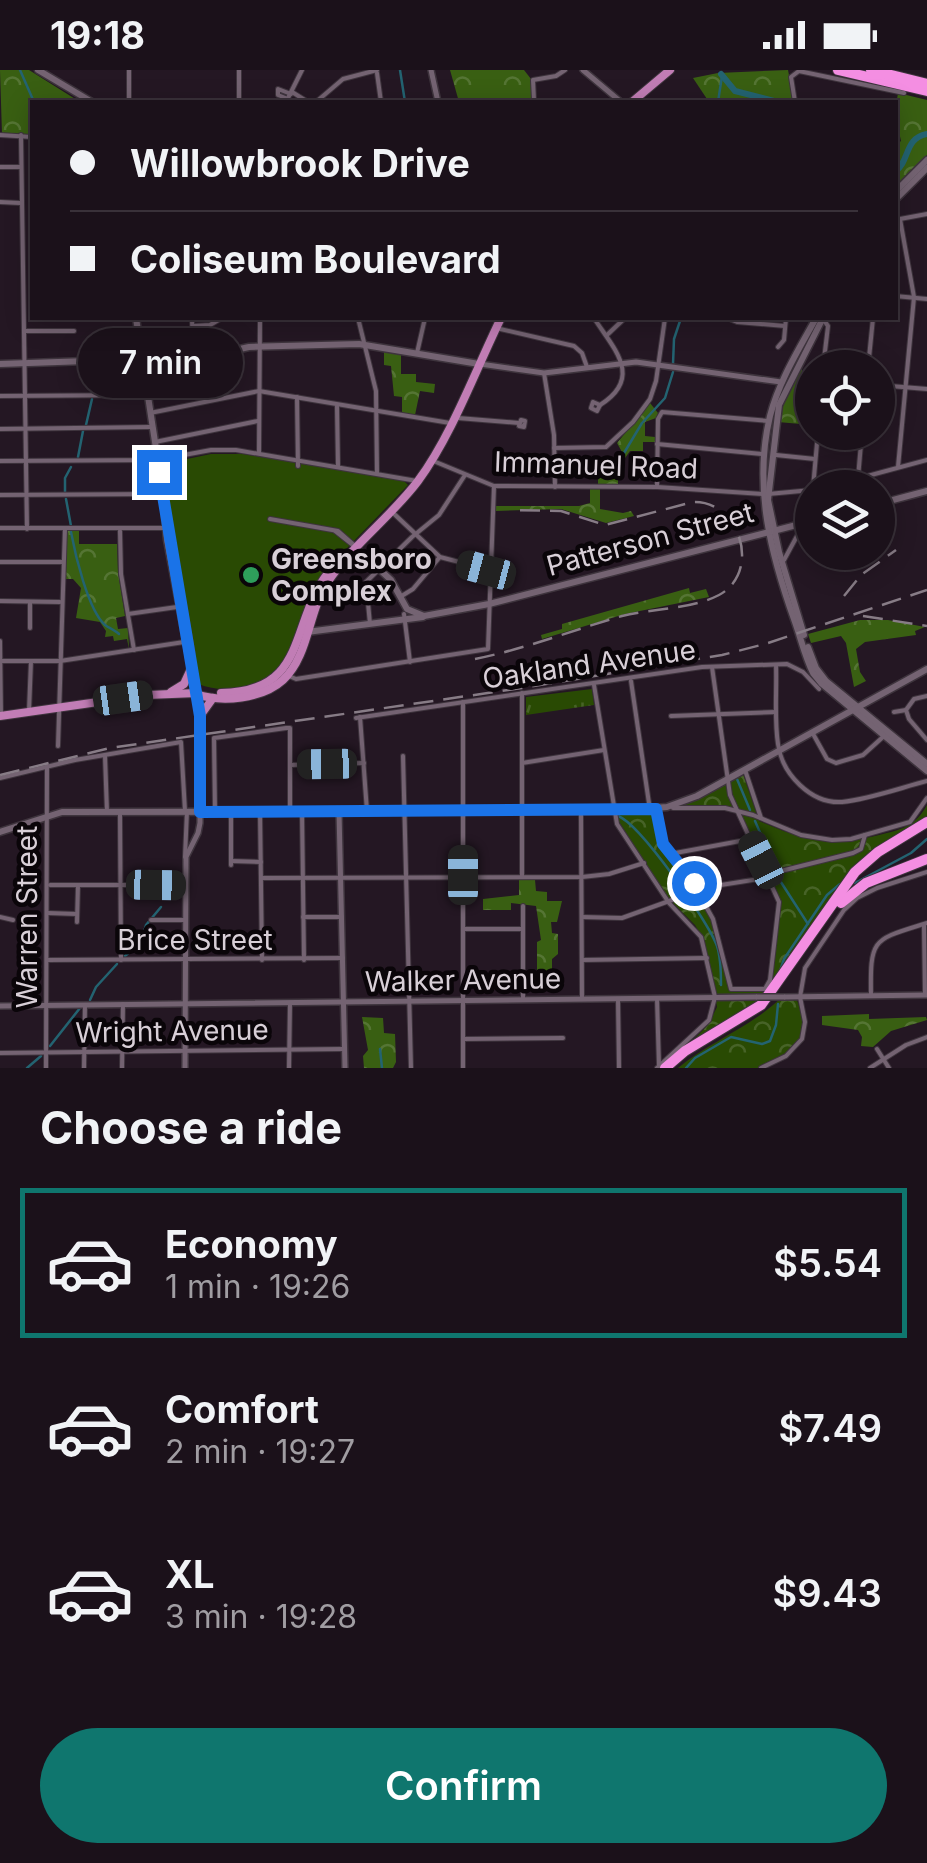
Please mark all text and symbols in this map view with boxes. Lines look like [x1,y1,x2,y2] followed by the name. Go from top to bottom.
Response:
[50,12,145,58] text: 19:18
[130,140,470,186] text: Willowbrook Drive
[130,236,501,282] text: Coliseum Boulevard
[76,327,242,397] callout: 7 min
[119,343,202,382] text: 7 min
[795,350,895,570] map controls
[795,350,895,450] button: locate
[494,444,698,486] street label: Immanuel Road
[137,450,182,495] route end
[795,470,895,570] button: layers
[543,495,757,583] street label: Patterson Street
[271,542,432,608] place label: Greensboro Complex
[453,548,519,592] car
[240,564,262,586] marker: Greensboro Complex
[480,632,698,696] street label: Oakland Avenue
[91,679,155,717] car
[297,748,357,780] car
[10,826,44,1008] street label: Warren Street
[734,826,788,894] car
[448,845,478,905] car
[672,861,717,906] route start
[126,869,186,901] car
[117,923,273,957] street label: Brice Street
[364,961,562,999] street label: Walker Avenue
[75,1012,269,1050] street label: Wright Avenue
[40,1100,342,1155] text: Choose a ride
[45,1218,135,1308] icon: car
[165,1221,338,1267] text: Economy
[773,1240,882,1286] text: $5.54
[165,1267,350,1306] text: 1 min · 19:26
[45,1383,135,1473] icon: car
[165,1386,319,1432] text: Comfort
[778,1405,882,1451] text: $7.49
[165,1432,355,1471] text: 2 min · 19:27
[45,1548,135,1638] icon: car
[165,1551,215,1597] text: XL
[772,1570,882,1616] text: $9.43
[165,1597,357,1636] text: 3 min · 19:28
[40,1728,887,1843] button: Confirm

